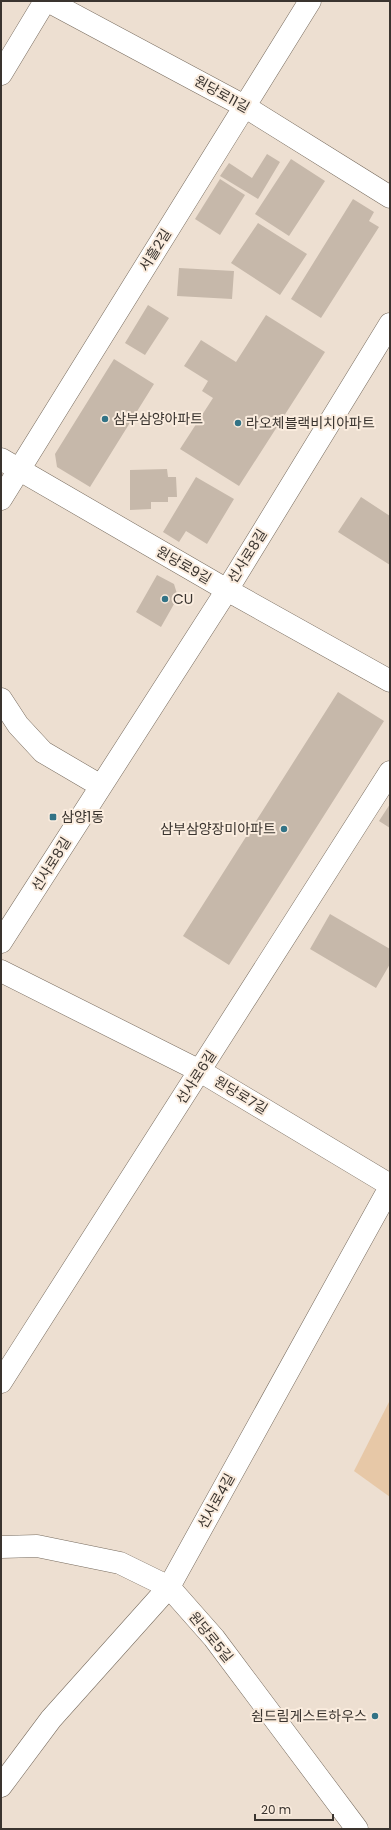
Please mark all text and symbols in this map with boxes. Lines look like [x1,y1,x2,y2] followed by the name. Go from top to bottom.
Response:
[191,71,253,117] street label: 원당로11길
[134,225,176,275] street label: 서흘2길
[113,409,203,429] place label: 삼부삼양아파트
[246,413,375,433] place label: 라오체블랙비치아파트
[100,414,110,424] marker: 삼부삼양아파트
[233,418,243,428] marker: 라오체블랙비치아파트
[223,525,271,587] street label: 선사로8길
[153,541,215,589] street label: 원당로9길
[173,589,193,609] place label: CU
[160,594,170,604] marker: CU
[61,807,104,827] place label: 삼양1동
[48,812,58,822] marker: 삼양1동
[160,819,276,839] place label: 삼부삼양장미아파트
[279,824,289,834] marker: 삼부삼양장미아파트
[27,833,75,895] street label: 선사로8길
[171,1046,221,1108] street label: 선사로6길
[210,1071,272,1119] street label: 원당로7길
[193,1470,239,1532] street label: 선사로4길
[184,1607,238,1667] street label: 원당로5길
[251,1706,367,1726] place label: 쉼드림게스트하우스
[370,1711,380,1721] marker: 쉼드림게스트하우스
[255,1796,333,1822] scale bar
[261,1801,291,1818] text: 20 m

